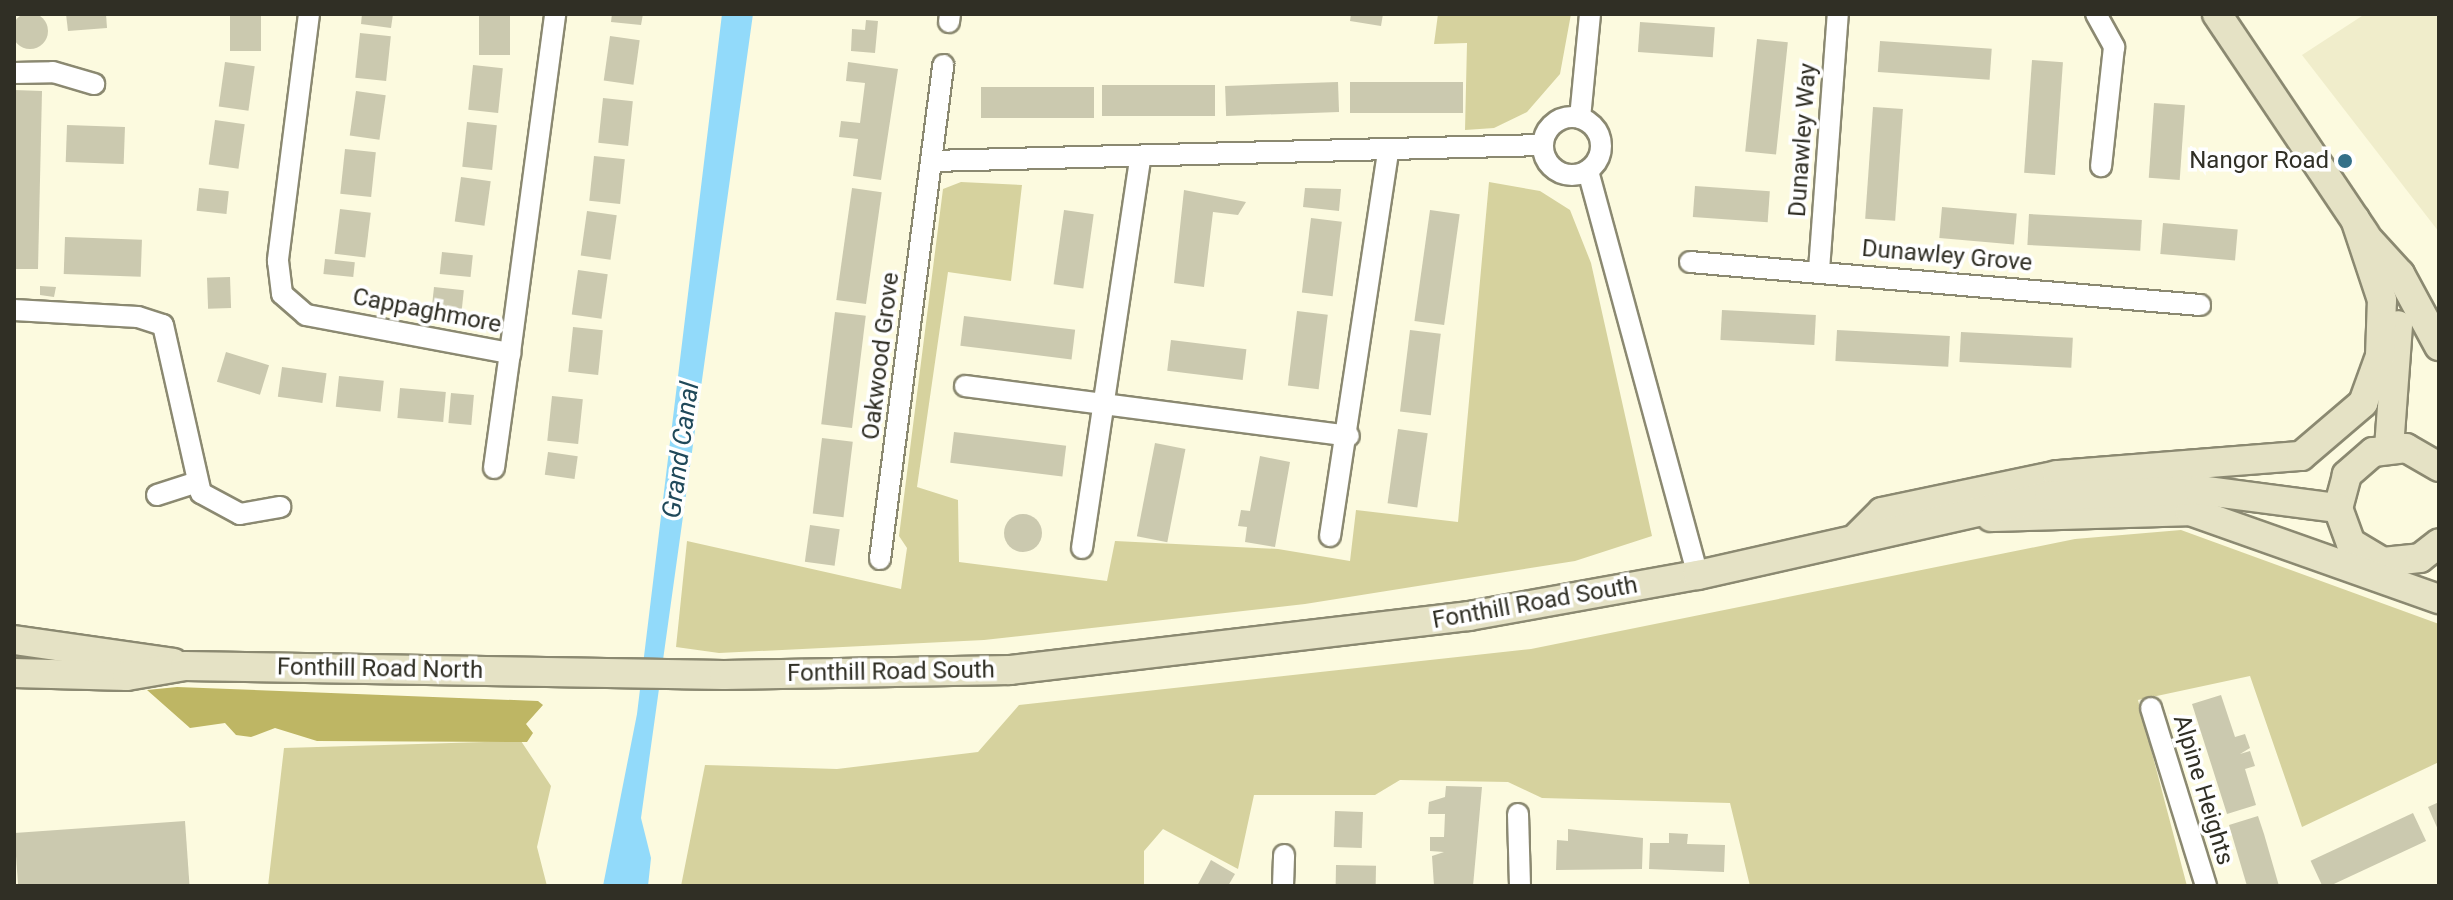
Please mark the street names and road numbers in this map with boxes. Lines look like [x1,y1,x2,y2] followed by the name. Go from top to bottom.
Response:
[1783,62,1823,218] street label: Dunawley Way
[1861,234,2033,278] street label: Dunawley Grove
[856,271,906,441] street label: Oakwood Grove
[350,282,504,340] street label: Cappaghmore
[1430,571,1640,635] street label: Fonthill Road South
[277,653,483,685] street label: Fonthill Road North
[787,656,995,688] street label: Fonthill Road South
[2167,712,2239,868] street label: Alpine Heights

